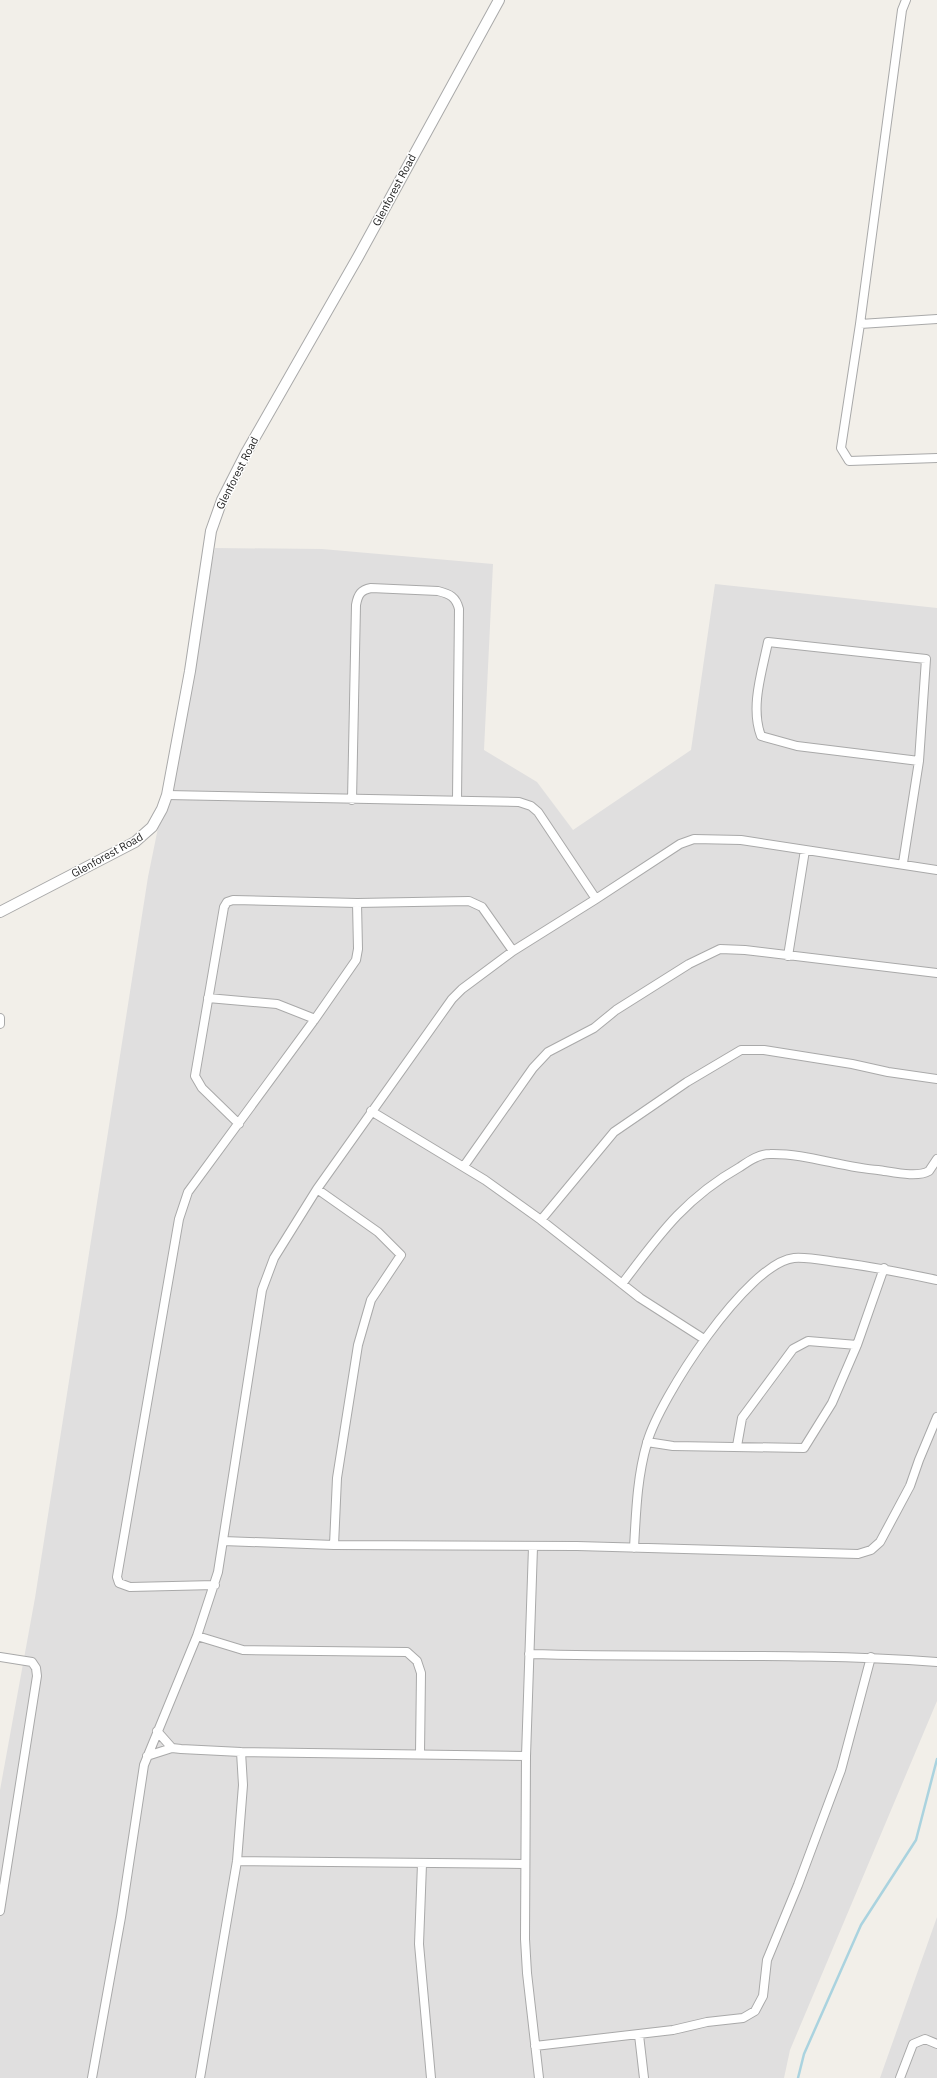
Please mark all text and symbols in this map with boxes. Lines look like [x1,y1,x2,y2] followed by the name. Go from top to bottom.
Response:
[369,152,419,228] street label: Glenforest Road
[213,434,261,512] street label: Glenforest Road
[69,830,145,880] street label: Glenforest Road

